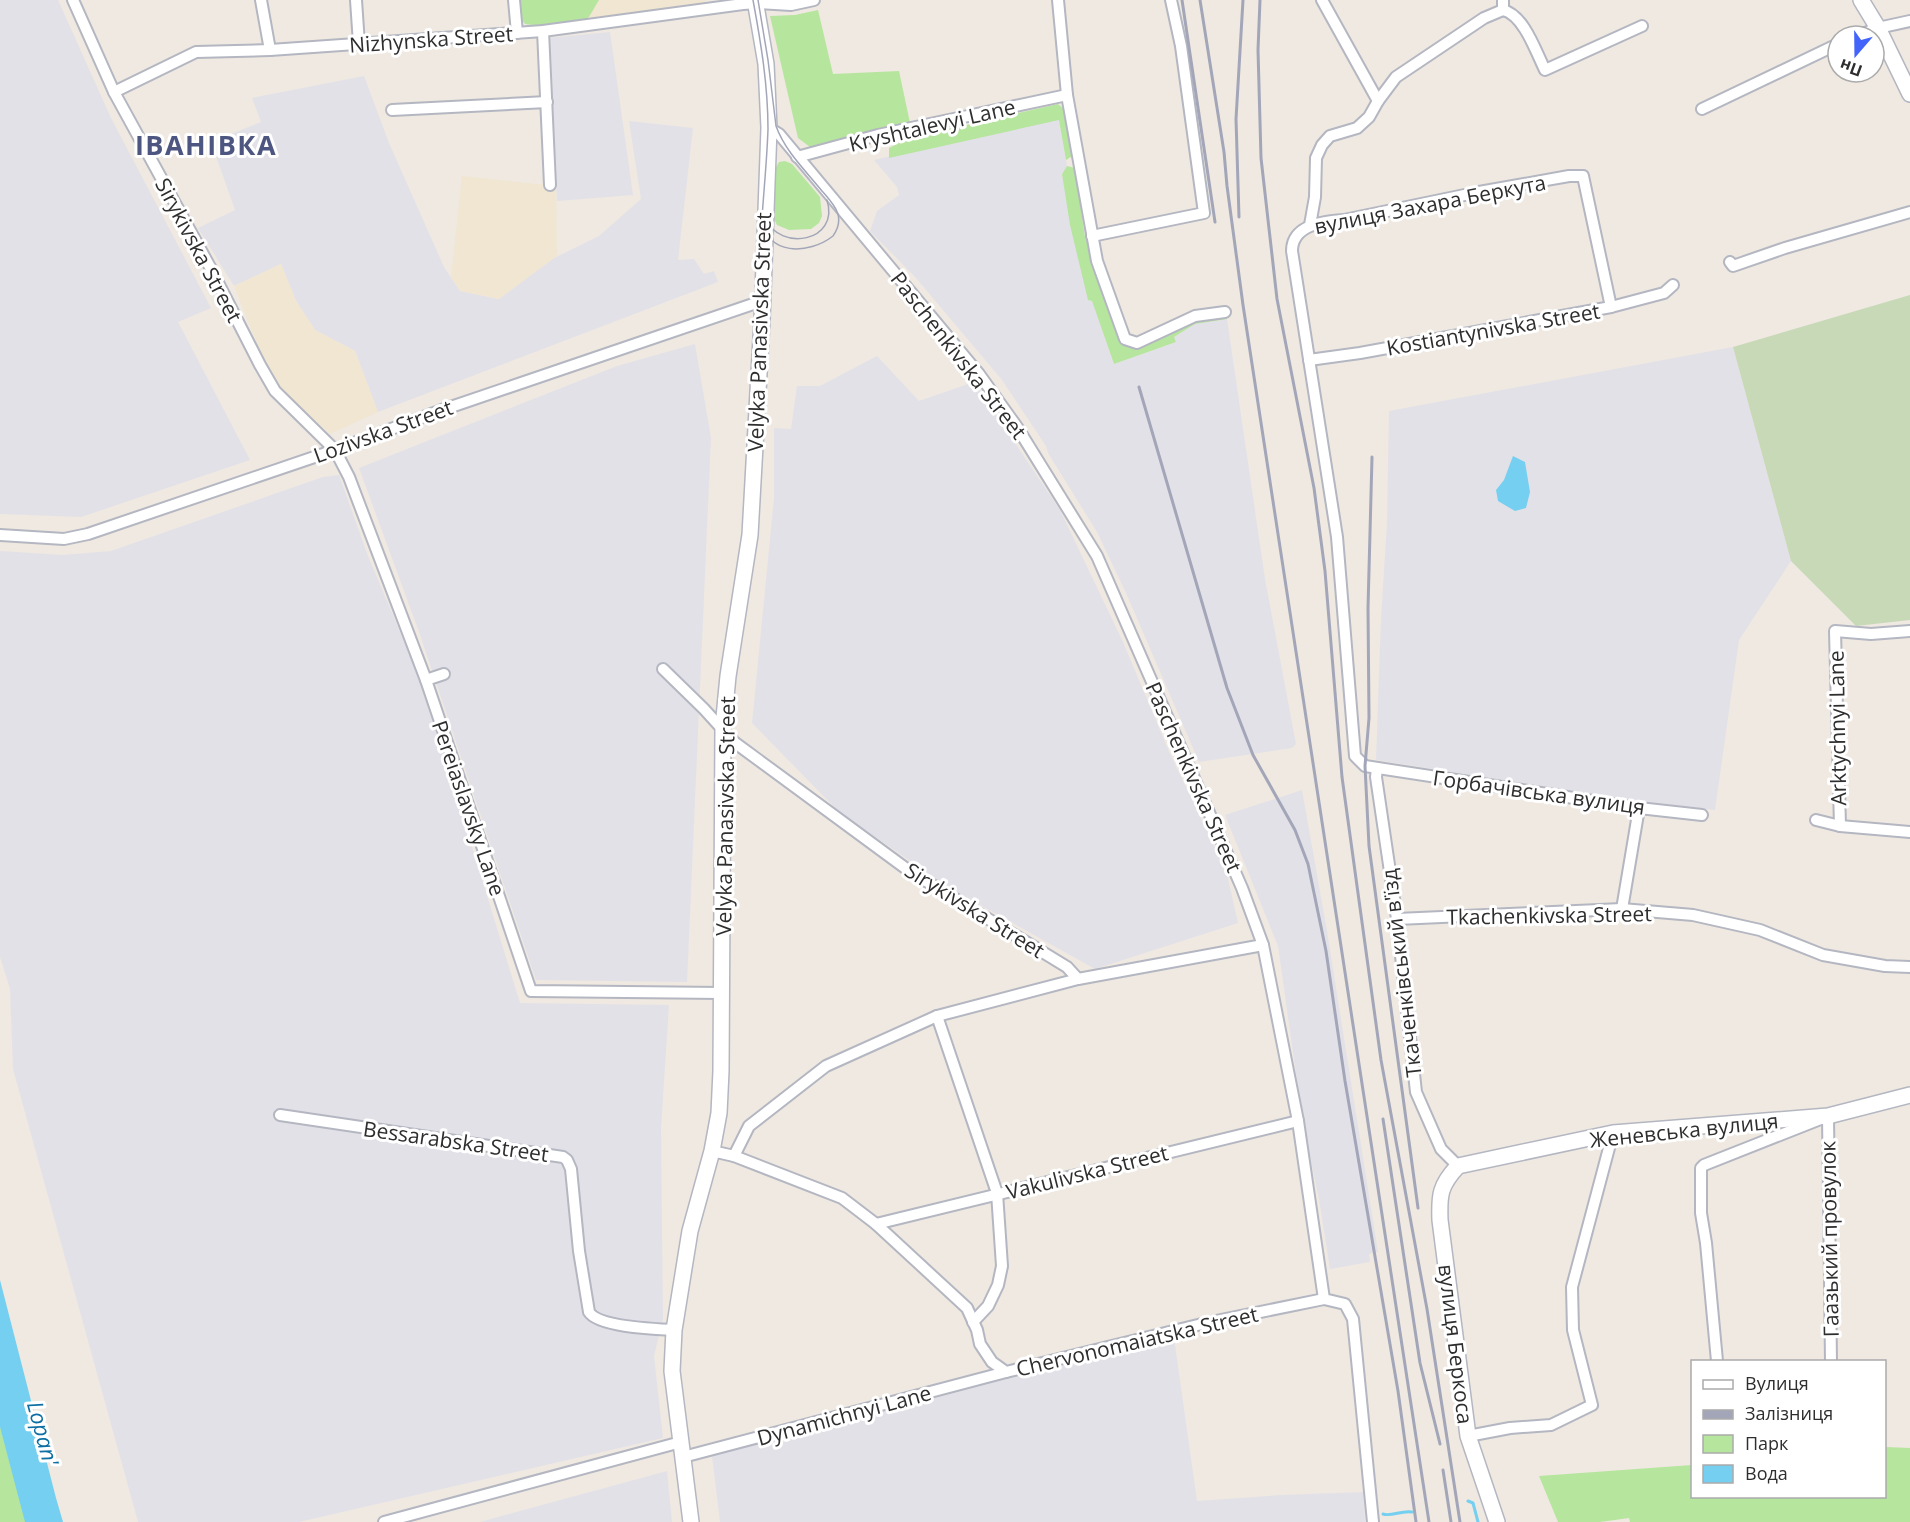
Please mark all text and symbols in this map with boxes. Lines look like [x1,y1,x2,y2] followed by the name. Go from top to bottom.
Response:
[348,19,514,59] street label: Nizhynska Street
[1826,24,1886,84] north arrow
[1837,54,1865,82] text: Пн
[846,92,1018,158] street label: Kryshtalevyi Lane
[135,126,277,163] district label: ІВАНІВКА
[1312,168,1548,240] street label: вулиця Захара Беркута
[149,173,249,327] street label: Sirykivska Street
[741,212,777,452] street label: Velyka Panasivska Street
[885,265,1033,445] street label: Paschenkivska Street
[1384,296,1602,362] street label: Kostiantynivska Street
[310,393,456,469] street label: Lozivska Street
[1822,650,1852,806] street label: Arktychnyi Lane
[1139,677,1249,877] street label: Paschenkivska Street
[709,696,741,936] street label: Velyka Panasivska Street
[426,717,512,899] street label: Pereiaslavsky Lane
[1431,763,1647,821] street label: Горбачівська вулиця
[900,856,1050,964] street label: Sirykivska Street
[1374,867,1428,1079] street label: Ткаченківський в'їзд
[1446,899,1652,931] street label: Tkachenkivska Street
[1588,1106,1780,1154] street label: Женевська вулиця
[361,1114,551,1168] street label: Bessarabska Street
[1003,1138,1171,1206] street label: Vakulivska Street
[1813,1140,1845,1337] street label: Гаазький провулок
[1432,1262,1480,1426] street label: вулиця Беркоса
[1013,1300,1261,1382] street label: Chervonomaiatska Street
[1691,1360,1886,1498] legend
[1745,1371,1809,1395] text: Вулиця
[754,1378,934,1452] street label: Dynamichnyi Lane
[21,1397,67,1470] water label: Lopan'
[1745,1401,1833,1425] text: Залізниця
[1745,1431,1789,1455] text: Парк
[1745,1461,1788,1485] text: Вода

